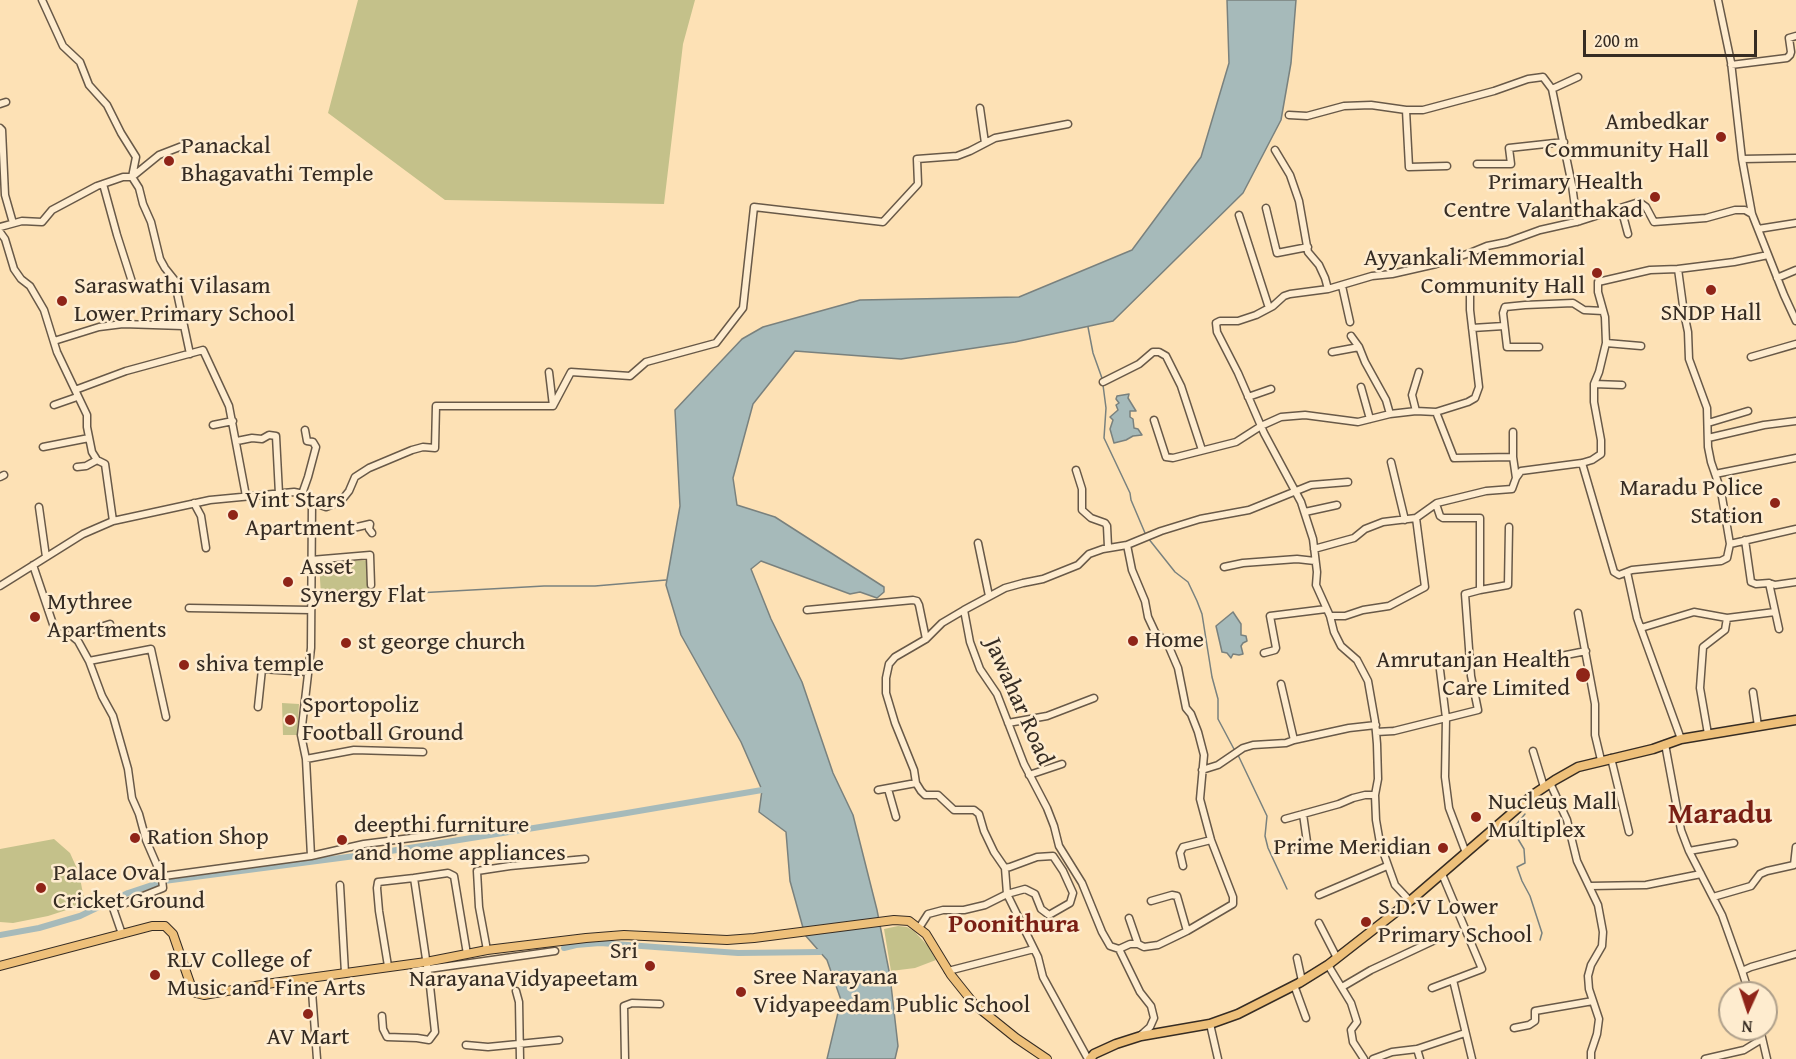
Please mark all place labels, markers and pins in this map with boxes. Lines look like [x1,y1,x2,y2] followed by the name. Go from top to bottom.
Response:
[1545,109,1709,165] place label: Ambedkar Community Hall
[1714,130,1728,144] marker: Ambedkar Community Hall
[181,133,373,189] place label: Panackal Bhagavathi Temple
[162,154,176,168] marker: Panackal Bhagavathi Temple
[1444,169,1643,225] place label: Primary Health Centre Valanthakad
[1648,190,1662,204] marker: Primary Health Centre Valanthakad
[1364,245,1585,301] place label: Ayyankali Memmorial Community Hall
[1590,266,1604,280] marker: Ayyankali Memmorial Community Hall
[74,273,295,329] place label: Saraswathi Vilasam Lower Primary School
[1704,283,1718,297] marker: SNDP Hall
[55,294,69,308] marker: Saraswathi Vilasam Lower Primary School
[1661,300,1761,328] place label: SNDP Hall
[1619,475,1763,531] place label: Maradu Police Station
[245,487,355,543] place label: Vint Stars Apartment
[1768,496,1782,510] marker: Maradu Police Station
[226,508,240,522] marker: Vint Stars Apartment
[300,554,426,610] place label: Asset Synergy Flat
[281,575,295,589] marker: Asset Synergy Flat
[47,589,167,645] place label: Mythree Apartments
[28,610,42,624] marker: Mythree Apartments
[1145,627,1204,655] place label: Home
[358,629,525,657] place label: st george church
[1126,634,1140,648] marker: Home
[339,636,353,650] marker: st george church
[1376,647,1570,703] place label: Amrutanjan Health Care Limited
[196,651,324,679] place label: shiva temple
[177,658,191,672] marker: shiva temple
[1574,666,1592,684] marker: Amrutanjan Health Care Limited
[302,692,463,748] place label: Sportopoliz Football Ground
[283,713,297,727] marker: Sportopoliz Football Ground
[1488,789,1617,845] place label: Nucleus Mall Multiplex
[1469,810,1483,824] marker: Nucleus Mall Multiplex
[354,812,566,868] place label: deepthi furniture and home appliances
[147,824,269,852] place label: Ration Shop
[128,831,142,845] marker: Ration Shop
[335,833,349,847] marker: deepthi furniture and home appliances
[1273,834,1431,862] place label: Prime Meridian
[1436,841,1450,855] marker: Prime Meridian
[53,860,205,916] place label: Palace Oval Cricket Ground
[34,881,48,895] marker: Palace Oval Cricket Ground
[1378,894,1532,950] place label: S.D.V Lower Primary School
[1359,915,1373,929] marker: S.D.V Lower Primary School
[409,938,638,994] place label: Sri NarayanaVidyapeetam
[167,947,366,1003] place label: RLV College of Music and Fine Arts
[643,959,657,973] marker: Sri NarayanaVidyapeetam
[753,964,1030,1020] place label: Sree Narayana Vidyapeedam Public School
[148,968,162,982] marker: RLV College of Music and Fine Arts
[734,985,748,999] marker: Sree Narayana Vidyapeedam Public School
[301,1007,315,1021] marker: AV Mart
[266,1024,350,1052] place label: AV Mart

